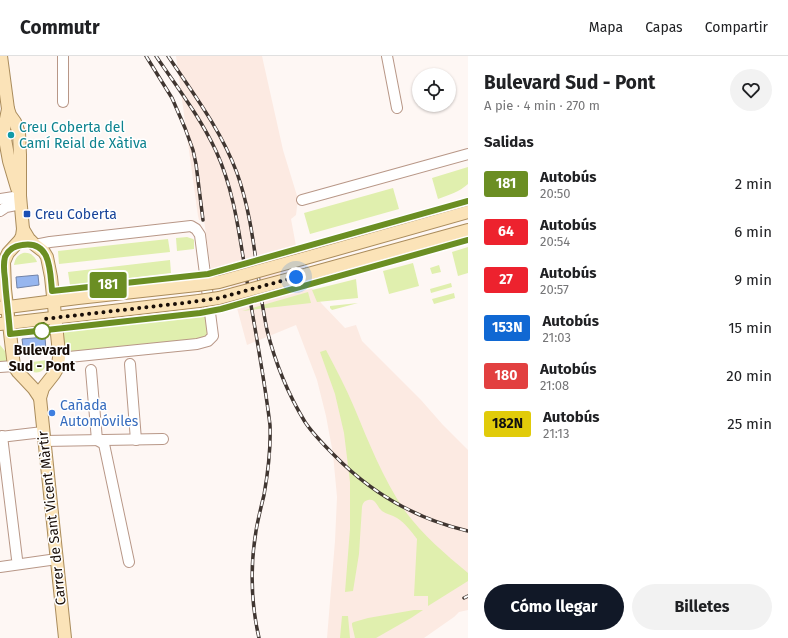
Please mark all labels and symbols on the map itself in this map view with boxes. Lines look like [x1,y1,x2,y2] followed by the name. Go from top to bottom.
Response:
[19,119,147,152] place label: Creu Coberta del Camí Reial de Xàtiva
[6,130,16,140] marker: Creu Coberta del Camí Reial de Xàtiva
[35,206,117,223] place label: Creu Coberta
[22,209,32,219] marker: Creu Coberta
[286,267,306,287] your location
[85,272,131,298] line badge: 181
[33,322,51,340] marker: Bulevard Sud - Pont
[9,342,76,375] place label: Bulevard Sud - Pont
[60,397,139,430] place label: Cañada Automóviles
[47,408,57,418] marker: Cañada Automóviles
[34,429,70,606] street label: Carrer de Sant Vicent Màrtir

